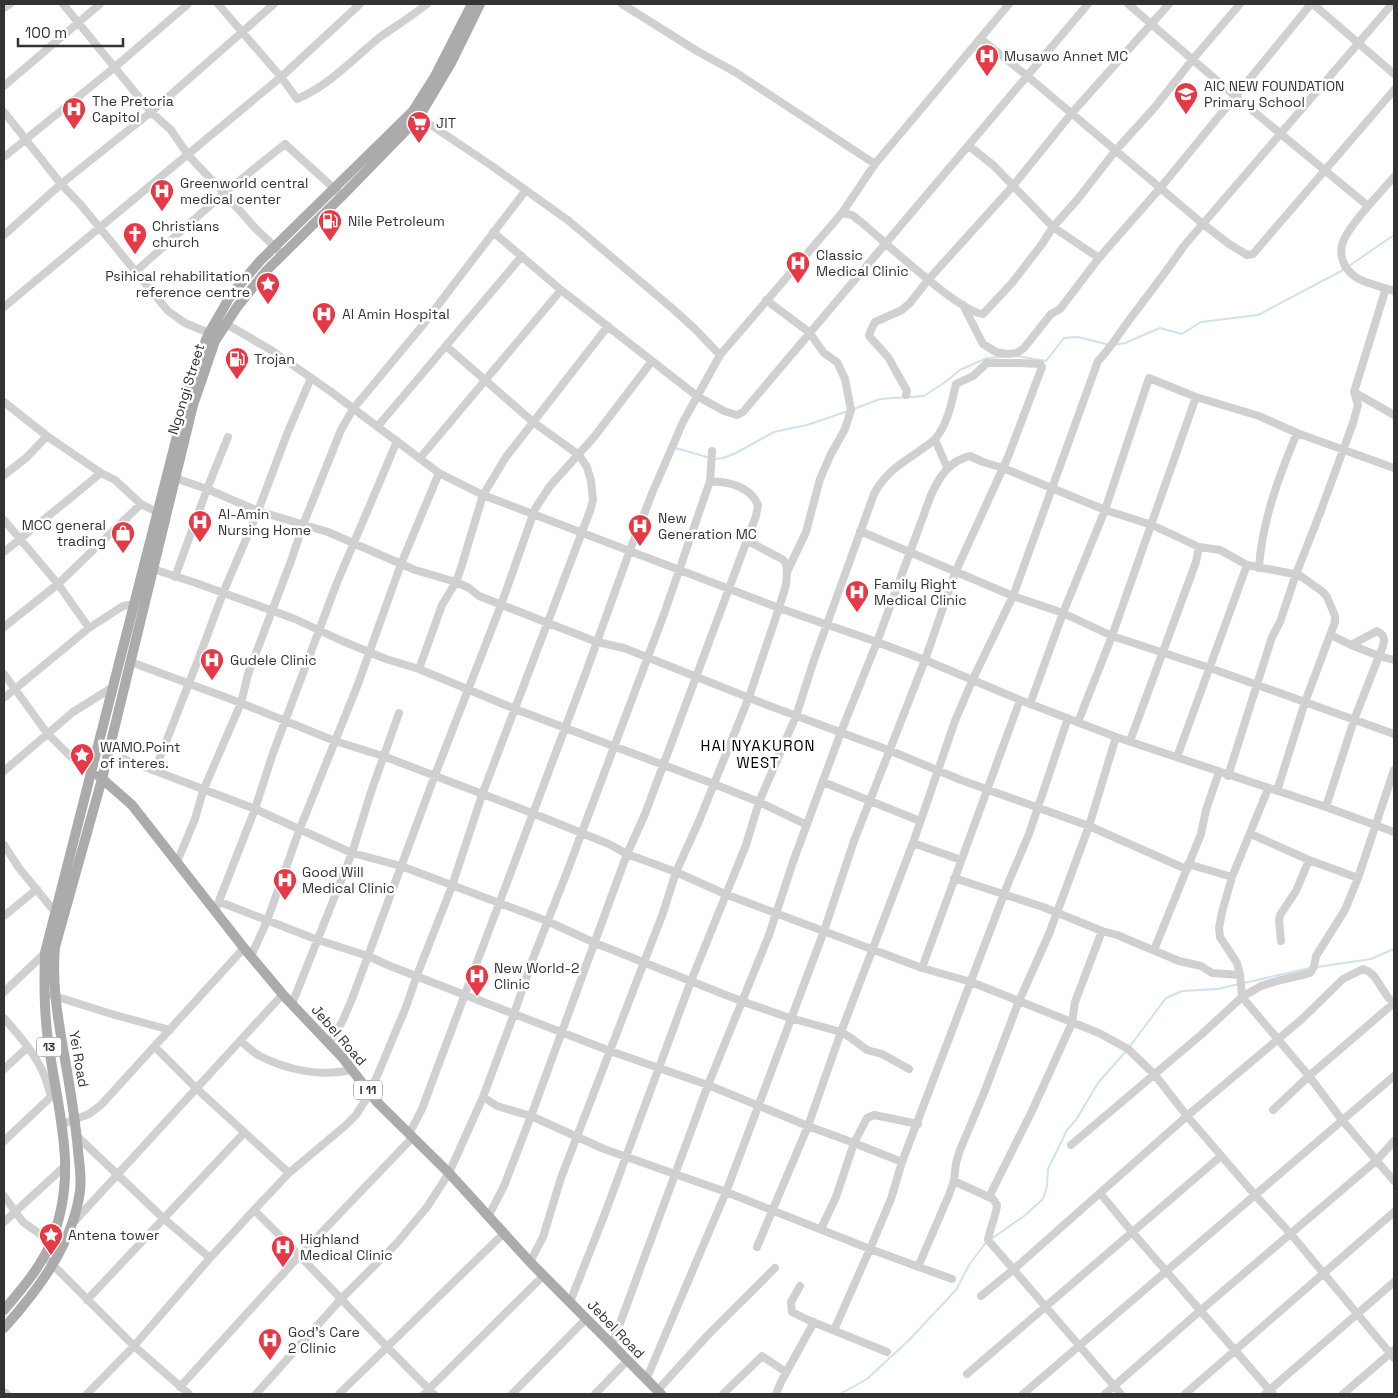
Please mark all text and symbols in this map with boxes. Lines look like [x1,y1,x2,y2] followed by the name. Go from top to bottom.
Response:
[18,15,122,47] scale bar
[25,23,67,42] text: 100 m
[974,43,1000,77] hospital icon: Musawo Annet MC
[1004,47,1128,65] place label: Musawo Annet MC
[1204,77,1344,111] place label: AIC NEW FOUNDATION Primary School
[1173,81,1199,115] school or university icon: AIC NEW FOUNDATION Primary School
[92,92,174,126] place label: The Pretoria Capitol
[61,96,87,130] hospital icon: The Pretoria Capitol
[406,110,432,144] supermarket icon: JIT
[436,114,456,132] place label: JIT
[180,174,308,208] place label: Greenworld central medical center
[149,178,175,212] hospital icon: Greenworld central medical center
[317,208,343,242] fuel station icon: Nile Petroleum
[348,212,445,230] place label: Nile Petroleum
[152,217,219,251] place label: Christians church
[122,221,148,255] church icon: Christians church
[816,246,909,280] place label: Classic Medical Clinic
[785,250,811,284] hospital icon: Classic Medical Clinic
[105,267,250,301] place label: Psihical rehabilitation reference centre
[255,271,281,305] place icon: Psihical rehabilitation reference centre
[311,301,337,335] hospital icon: Al Amin Hospital
[342,305,450,323] place label: Al Amin Hospital
[164,341,208,437] street label: Ngongi Street
[224,346,250,380] fuel station icon: Trojan
[254,350,295,368] place label: Trojan
[218,505,311,539] place label: Al-Amin Nursing Home
[187,509,213,543] hospital icon: Al-Amin Nursing Home
[658,509,757,543] place label: New Generation MC
[627,513,653,547] hospital icon: New Generation MC
[22,516,106,550] place label: MCC general trading
[110,520,136,554] shop icon: MCC general trading
[874,575,967,609] place label: Family Right Medical Clinic
[844,579,870,613] hospital icon: Family Right Medical Clinic
[199,647,225,681] hospital icon: Gudele Clinic
[230,651,317,669] place label: Gudele Clinic
[701,736,815,772] district label: HAI NYAKURON WEST
[100,738,181,772] place label: WAMO.Point of interes.
[69,742,95,776] place icon: WAMO.Point of interes.
[302,863,395,897] place label: Good Will Medical Clinic
[272,867,298,901] hospital icon: Good Will Medical Clinic
[494,959,579,993] place label: New World-2 Clinic
[464,963,490,997] hospital icon: New World-2 Clinic
[308,1001,370,1069] street label: Jebel Road
[65,1029,93,1089] street label: Yei Road
[36,1038,62,1056] road number: 13
[354,1080,382,1100] road number: I 11
[38,1222,64,1256] place icon: Antena tower
[68,1226,159,1244] place label: Antena tower
[300,1230,393,1264] place label: Highland Medical Clinic
[270,1234,296,1268] hospital icon: Highland Medical Clinic
[583,1296,649,1362] street label: Jebel Road
[288,1323,360,1357] place label: God's Care 2 Clinic
[257,1327,283,1361] hospital icon: God's Care 2 Clinic

